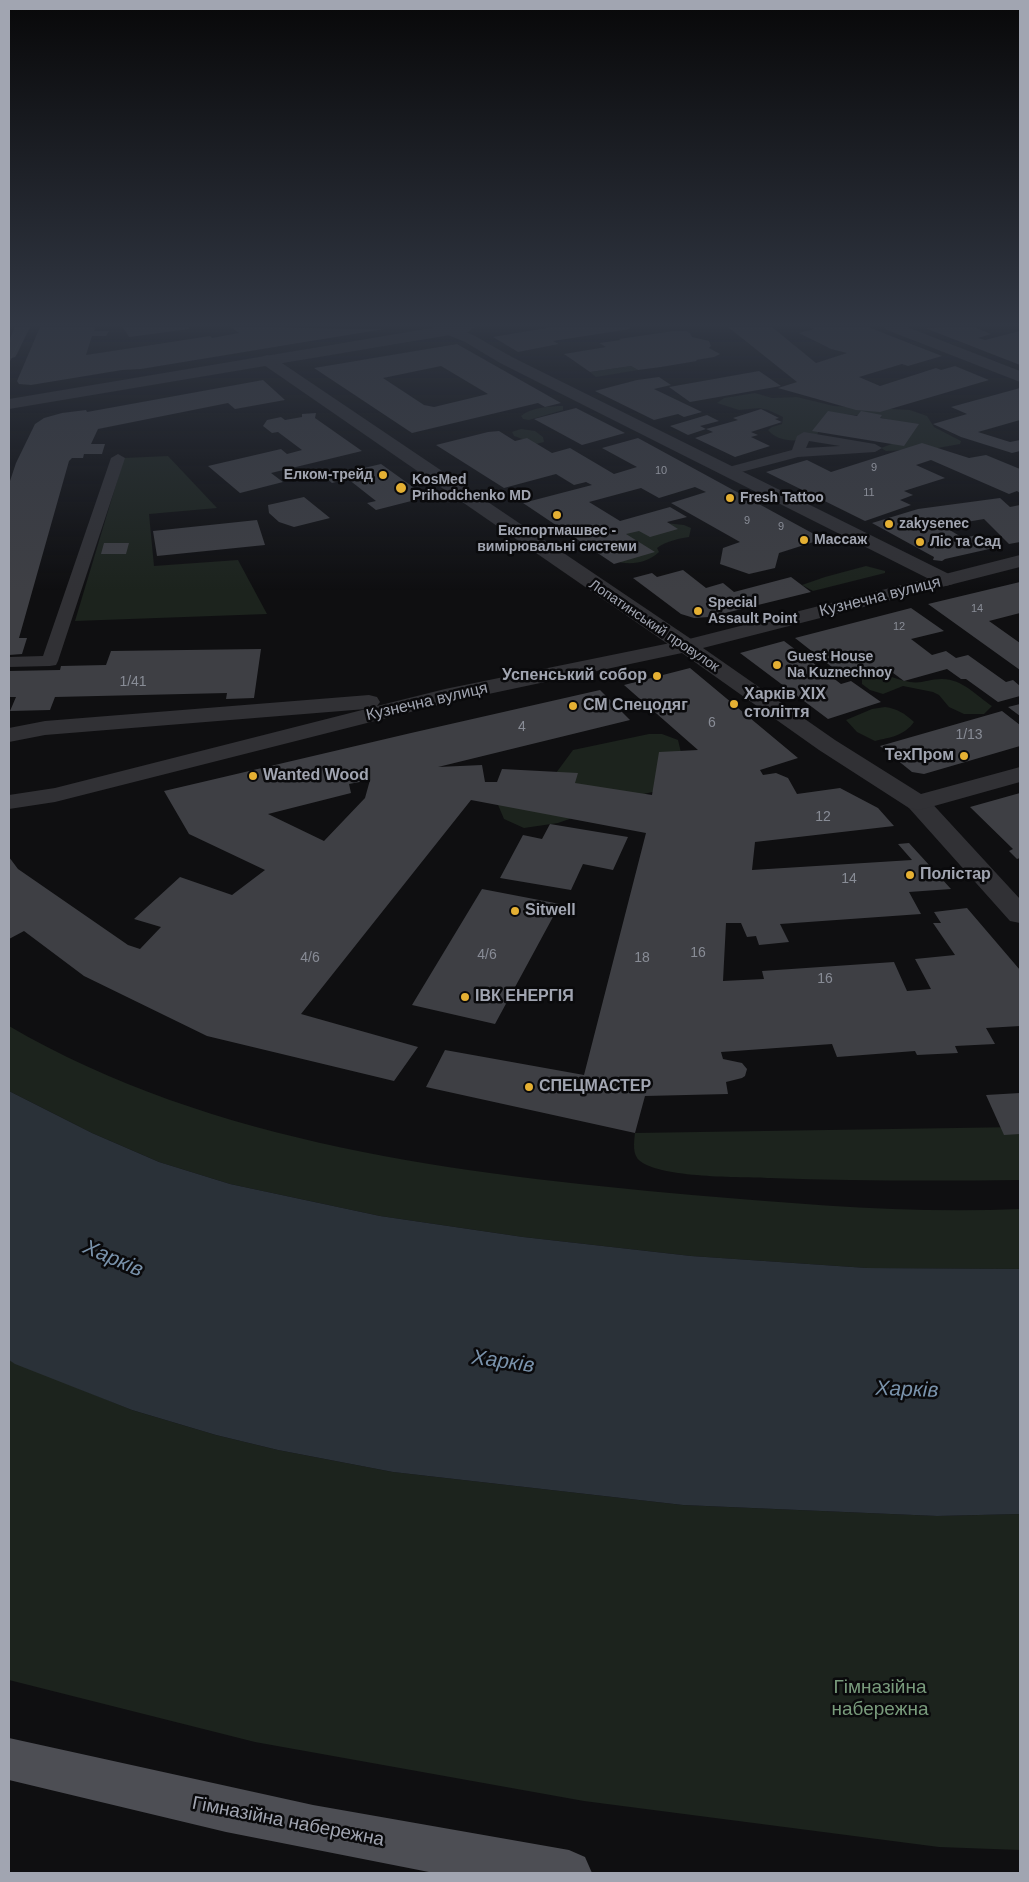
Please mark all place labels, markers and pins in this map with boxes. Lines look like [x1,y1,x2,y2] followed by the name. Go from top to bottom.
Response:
[284,467,373,483] place label: Елком-трейд
[377,469,389,481] marker: Елком-трейд
[412,472,531,504] place label: KosMed Prihodchenko MD
[394,481,408,495] marker: KosMed Prihodchenko MD
[740,490,824,506] place label: Fresh Tattoo
[724,492,736,504] marker: Fresh Tattoo
[551,509,563,521] marker: Експортмашвес - вимірювальні системи
[899,516,969,532] place label: zakysenec
[883,518,895,530] marker: zakysenec
[477,523,637,556] place label: Експортмашвес - вимірювальні системи
[814,532,867,548] place label: Массаж
[798,534,810,546] marker: Массаж
[930,534,1001,550] place label: Ліс та Сад
[914,536,926,548] marker: Ліс та Сад
[708,595,797,628] place label: Special Assault Point
[692,605,704,617] marker: Special Assault Point
[787,649,892,682] place label: Guest House Na Kuznechnoy
[771,659,783,671] marker: Guest House Na Kuznechnoy
[502,666,647,686] place label: Успенський собор
[651,670,663,682] marker: Успенський собор
[744,685,826,723] place label: Харків XIX століття
[583,696,688,716] place label: СМ Спецодяг
[728,698,740,710] marker: Харків XIX століття
[567,700,579,712] marker: СМ Спецодяг
[885,746,954,766] place label: ТехПром
[958,750,970,762] marker: ТехПром
[263,766,369,786] place label: Wanted Wood
[247,770,259,782] marker: Wanted Wood
[920,865,991,885] place label: Полістар
[904,869,916,881] marker: Полістар
[525,901,576,921] place label: Sitwell
[509,905,521,917] marker: Sitwell
[475,987,574,1007] place label: ІВК ЕНЕРГІЯ
[459,991,471,1003] marker: ІВК ЕНЕРГІЯ
[539,1077,651,1097] place label: СПЕЦМАСТЕР
[523,1081,535,1093] marker: СПЕЦМАСТЕР

